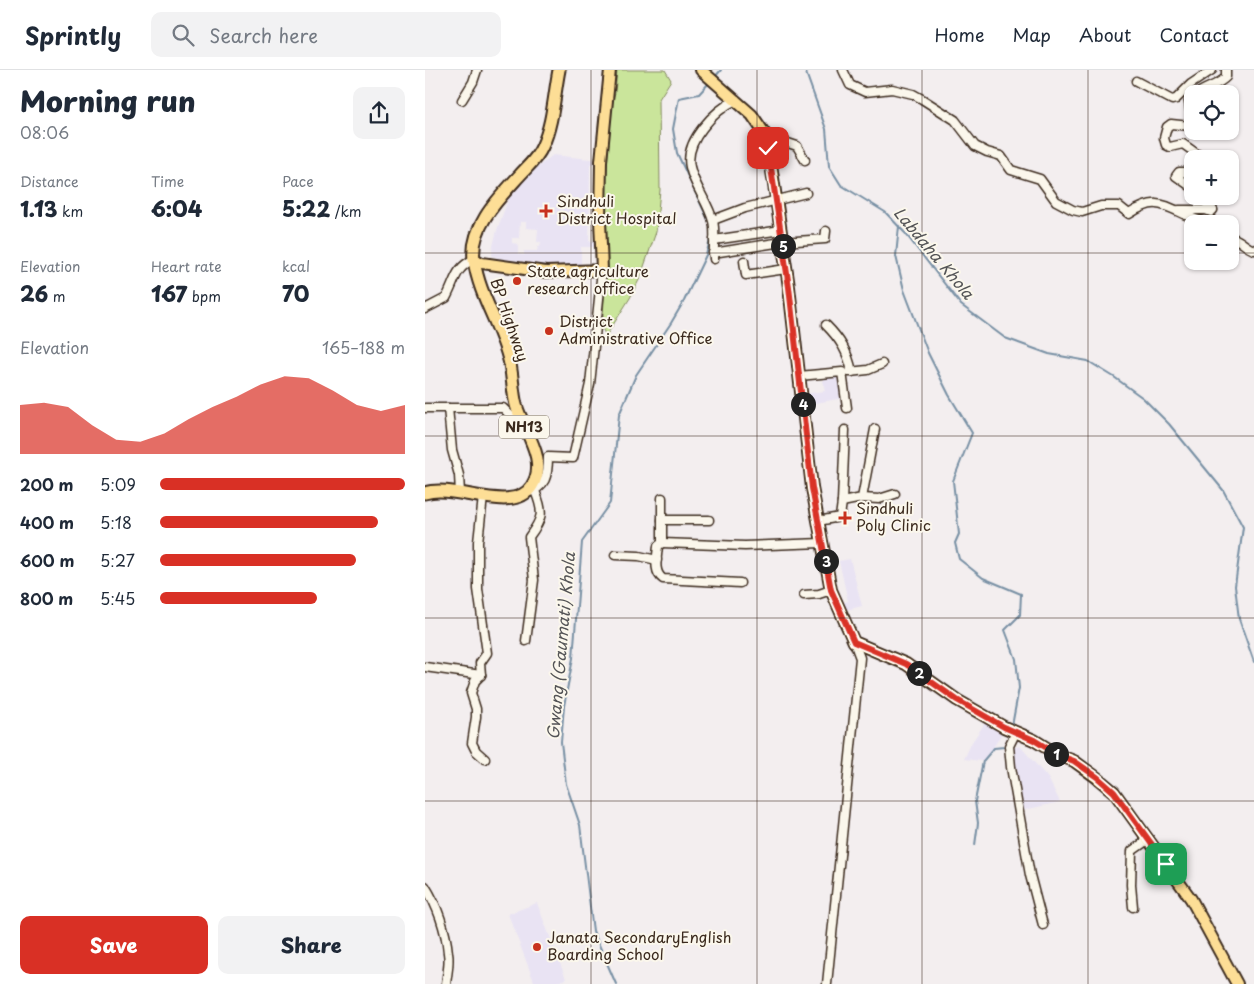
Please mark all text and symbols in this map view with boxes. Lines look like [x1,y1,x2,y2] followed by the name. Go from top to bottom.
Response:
[151,12,501,57] search box
[25,17,121,53] text: Sprintly
[169,21,197,49] icon: search
[209,21,318,49] text: Search here
[934,21,984,48] text: Home
[1012,21,1051,48] text: Map
[1079,21,1131,48] text: About
[1159,21,1229,48] text: Contact
[20,79,196,122] text: Morning run
[1184,85,1239,270] map controls
[1184,85,1239,140] button: locate
[353,87,405,139] button: share
[20,120,69,144] text: 08:06
[747,127,789,169] pin
[754,134,782,162] icon: check
[1184,150,1239,205] button: +
[20,171,79,192] text: Distance
[151,171,184,192] text: Time
[282,171,314,192] text: Pace
[557,189,676,229] place label: Sindhuli District Hospital
[20,192,58,224] text: 1.13
[151,192,202,224] text: 6:04
[282,192,330,224] text: 5:22
[58,201,83,222] text: km
[330,201,362,222] text: /km
[889,201,981,304] water label: Labdaha Khola
[539,204,553,218] marker: Sindhuli District Hospital
[1184,215,1239,270] button: −
[771,234,795,258] pin: 5
[779,236,788,257] text: 5
[20,256,80,277] text: Elevation
[151,256,222,277] text: Heart rate
[282,256,310,277] text: kcal
[527,259,649,299] place label: State agriculture research office
[485,275,535,364] street label: BP Highway
[511,275,523,287] marker: State agriculture research office
[20,277,48,309] text: 26
[151,277,187,309] text: 167
[282,277,309,309] text: 70
[48,286,65,307] text: m
[187,286,221,307] text: bpm
[559,309,713,349] place label: District Administrative Office
[543,325,555,337] marker: District Administrative Office
[20,335,89,359] text: Elevation
[322,335,405,359] text: 165–188 m
[791,392,815,416] pin: 4
[799,394,808,415] text: 4
[499,416,549,438] road number: NH13
[20,472,74,496] text: 200 m
[100,472,136,496] text: 5:09
[856,496,931,536] place label: Sindhuli Poly Clinic
[20,510,74,534] text: 400 m
[100,510,132,534] text: 5:18
[838,511,852,525] marker: Sindhuli Poly Clinic
[20,548,74,572] text: 600 m
[100,548,135,572] text: 5:27
[813,548,839,574] pin: 3
[540,550,580,741] water label: Gwang (Gaumati) Khola
[822,551,831,572] text: 3
[20,586,73,610] text: 800 m
[100,586,135,610] text: 5:45
[907,660,931,686] pin: 2
[915,663,924,684] text: 2
[1043,742,1069,766] pin: 1
[1053,744,1060,765] text: 1
[1145,843,1187,885] pin
[1152,850,1180,878] icon: arrive
[20,916,208,974] button: Save
[218,916,405,974] button: Share
[547,925,731,965] place label: Janata SecondaryEnglish Boarding School
[531,941,543,953] marker: Janata SecondaryEnglish Boarding School

